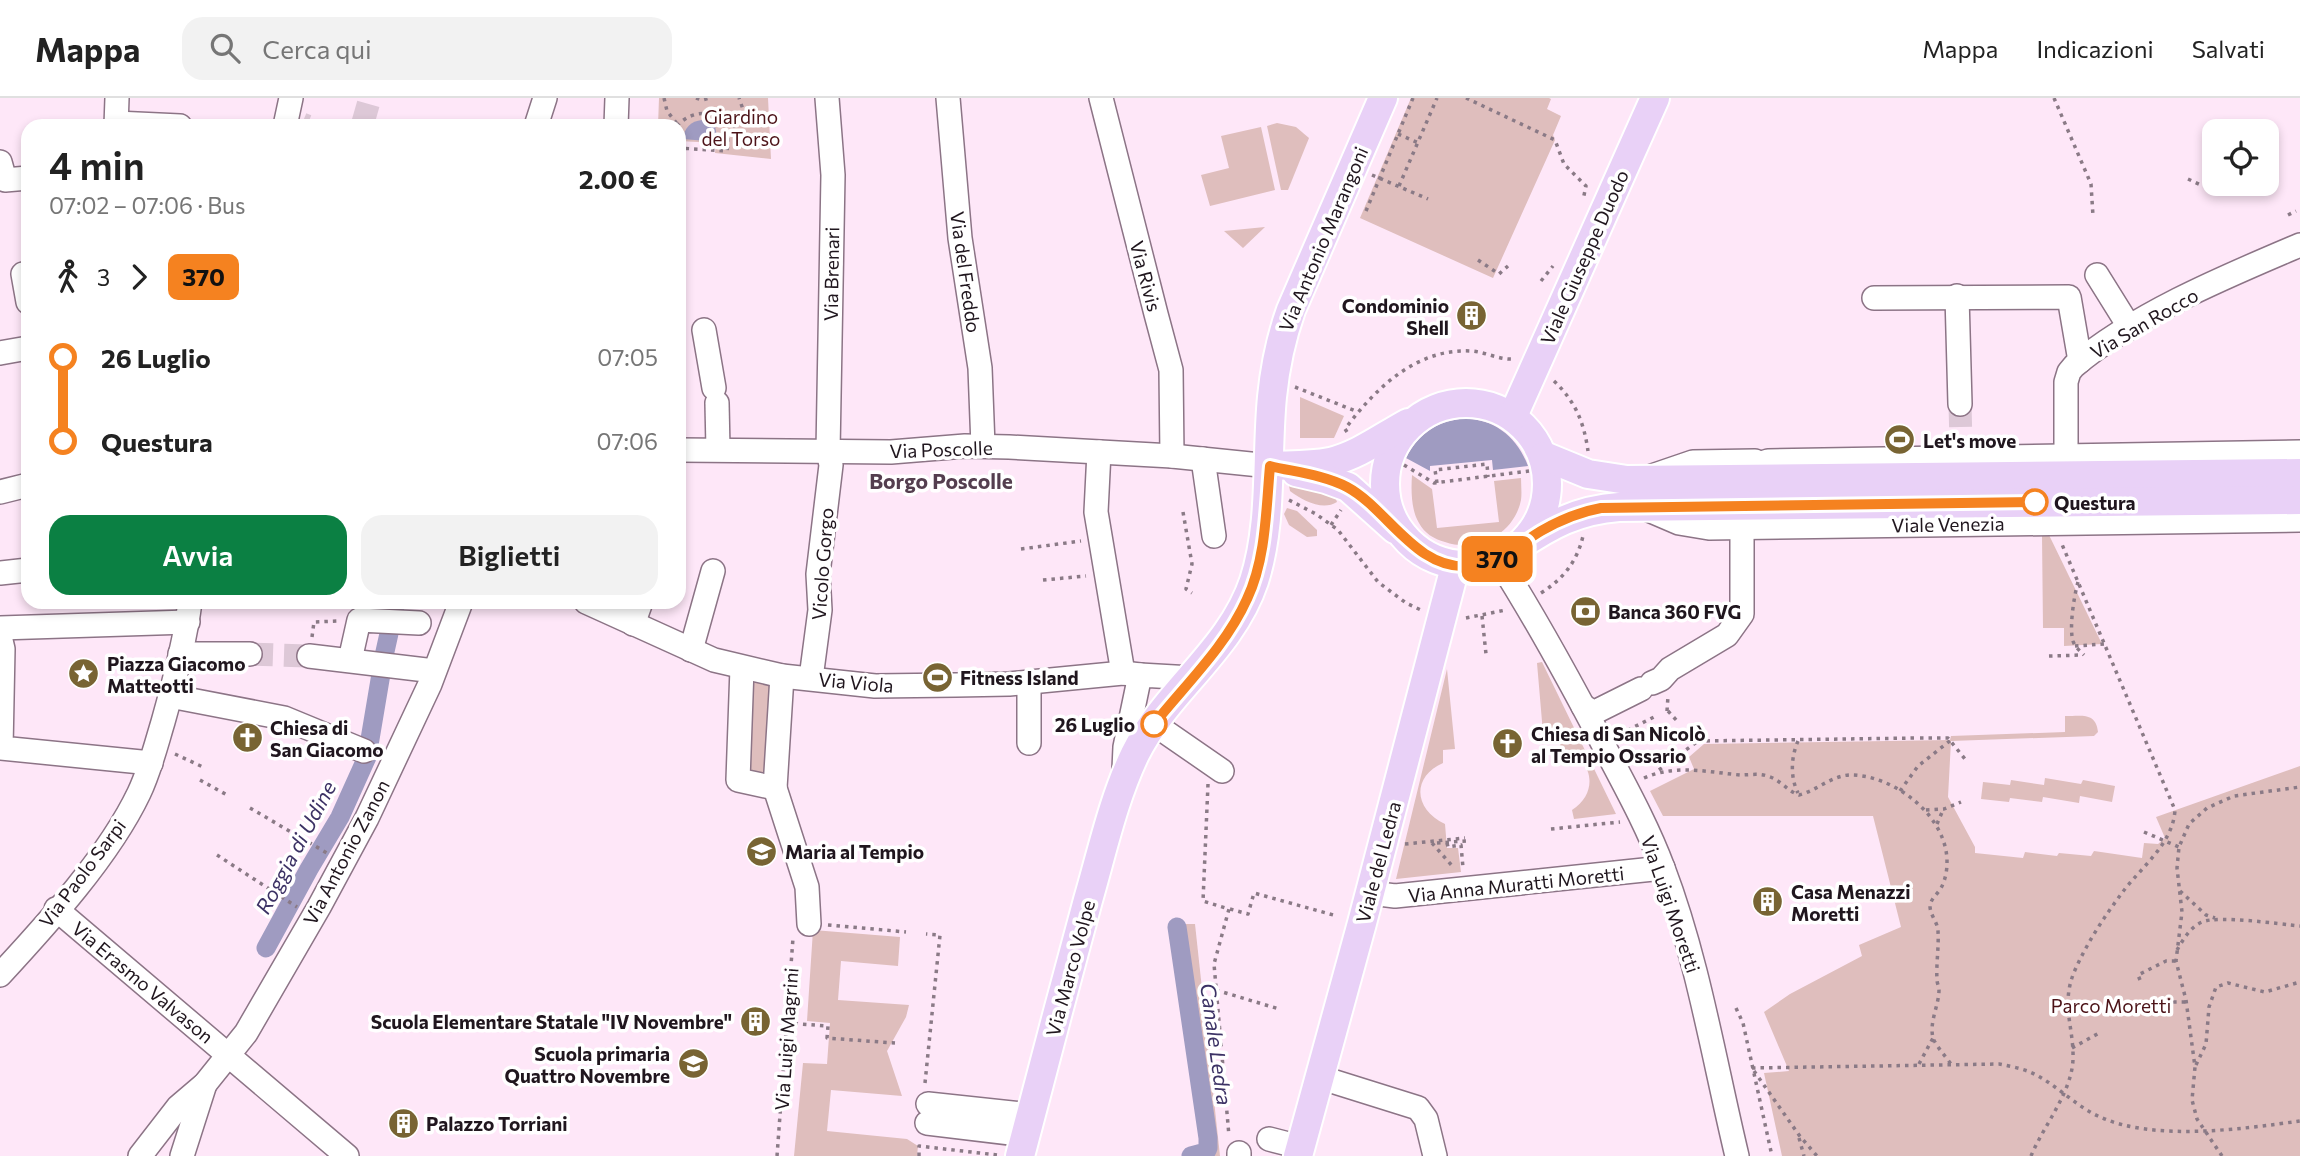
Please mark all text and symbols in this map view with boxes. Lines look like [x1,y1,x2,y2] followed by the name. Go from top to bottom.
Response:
[182,17,672,80] search box
[35,28,140,69] text: Mappa
[206,29,244,67] icon: search
[262,33,372,64] text: Cerca qui
[1922,34,1998,63] text: Mappa
[2036,34,2154,63] text: Indicazioni
[2192,34,2265,63] text: Salvati
[702,105,780,150] park label: Giardino del Torso
[2202,119,2279,196] map controls
[2202,119,2279,196] button: locate
[49,141,145,188] text: 4 min
[1274,143,1372,335] street label: Via Antonio Marangoni
[579,163,658,194] text: 2.00 €
[1535,166,1633,348] street label: Viale Giuseppe Duodo
[49,191,245,219] text: 07:02 – 07:06 · Bus
[946,210,986,334] street label: Via del Freddo
[819,227,843,321] street label: Via Brenari
[1126,238,1166,314] street label: Via Rivis
[49,258,87,296] icon: walk
[120,258,158,296] icon: forward
[182,262,225,291] text: 370
[97,263,110,291] text: 3
[2086,283,2202,363] street label: Via San Rocco
[1342,294,1449,339] place label: Condominio Shell
[1455,299,1489,333] building icon: Condominio Shell
[101,342,211,373] text: 26 Luglio
[597,343,658,371] text: 07:05
[1883,423,1917,457] sports icon: Let's move
[101,426,213,457] text: Questura
[597,427,658,455] text: 07:06
[1923,429,2016,452] place label: Let's move
[889,436,993,462] street label: Via Poscolle
[869,468,1013,493] district label: Borgo Poscolle
[2022,489,2048,515] marker: Questura
[2054,491,2136,514] place label: Questura
[807,507,837,621] street label: Vicolo Gorgo
[1891,512,2005,536] street label: Viale Venezia
[49,515,347,595] button: Avvia
[361,515,658,595] button: Biglietti
[1457,536,1537,582] line badge: 370
[1476,544,1518,573] text: 370
[1568,594,1602,628] bank icon: Banca 360 FVG
[1608,600,1741,623] place label: Banca 360 FVG
[107,652,246,697] place label: Piazza Giacomo Matteotti
[67,657,101,691] place icon: Piazza Giacomo Matteotti
[920,660,954,694] sports icon: Fitness Island
[960,666,1079,689] place label: Fitness Island
[817,667,895,697] street label: Via Viola
[1141,711,1167,737] marker: 26 Luglio
[1055,713,1135,736] place label: 26 Luglio
[270,716,384,761] place label: Chiesa di San Giacomo
[230,721,264,755] church icon: Chiesa di San Giacomo
[1531,722,1705,767] place label: Chiesa di San Nicolò al Tempio Ossario
[1491,727,1525,761] church icon: Chiesa di San Nicolò al Tempio Ossario
[298,775,394,929] street label: Via Antonio Zanon
[250,776,340,918] water label: Roggia di Udine
[1351,799,1405,925] street label: Viale del Ledra
[34,814,130,932] street label: Via Paolo Sarpi
[1637,832,1705,976] street label: Via Luigi Moretti
[745,834,779,868] school or university icon: Maria al Tempio
[785,840,924,863] place label: Maria al Tempio
[1407,861,1625,907] street label: Via Anna Muratti Moretti
[1791,880,1911,925] place label: Casa Menazzi Moretti
[1751,885,1785,919] building icon: Casa Menazzi Moretti
[1041,897,1099,1039] street label: Via Marco Volpe
[68,916,218,1048] street label: Via Erasmo Valvason
[770,967,802,1111] street label: Via Luigi Magrini
[1196,981,1238,1107] water label: Canale Ledra
[2051,994,2171,1017] park label: Parco Moretti
[738,1004,772,1038] building icon: Scuola Elementare Statale "IV Novembre"
[371,1010,732,1033] place label: Scuola Elementare Statale "IV Novembre"
[505,1042,670,1087] place label: Scuola primaria Quattro Novembre
[676,1047,710,1081] school or university icon: Scuola primaria Quattro Novembre
[386,1106,420,1140] building icon: Palazzo Torriani
[426,1112,568,1135] place label: Palazzo Torriani

